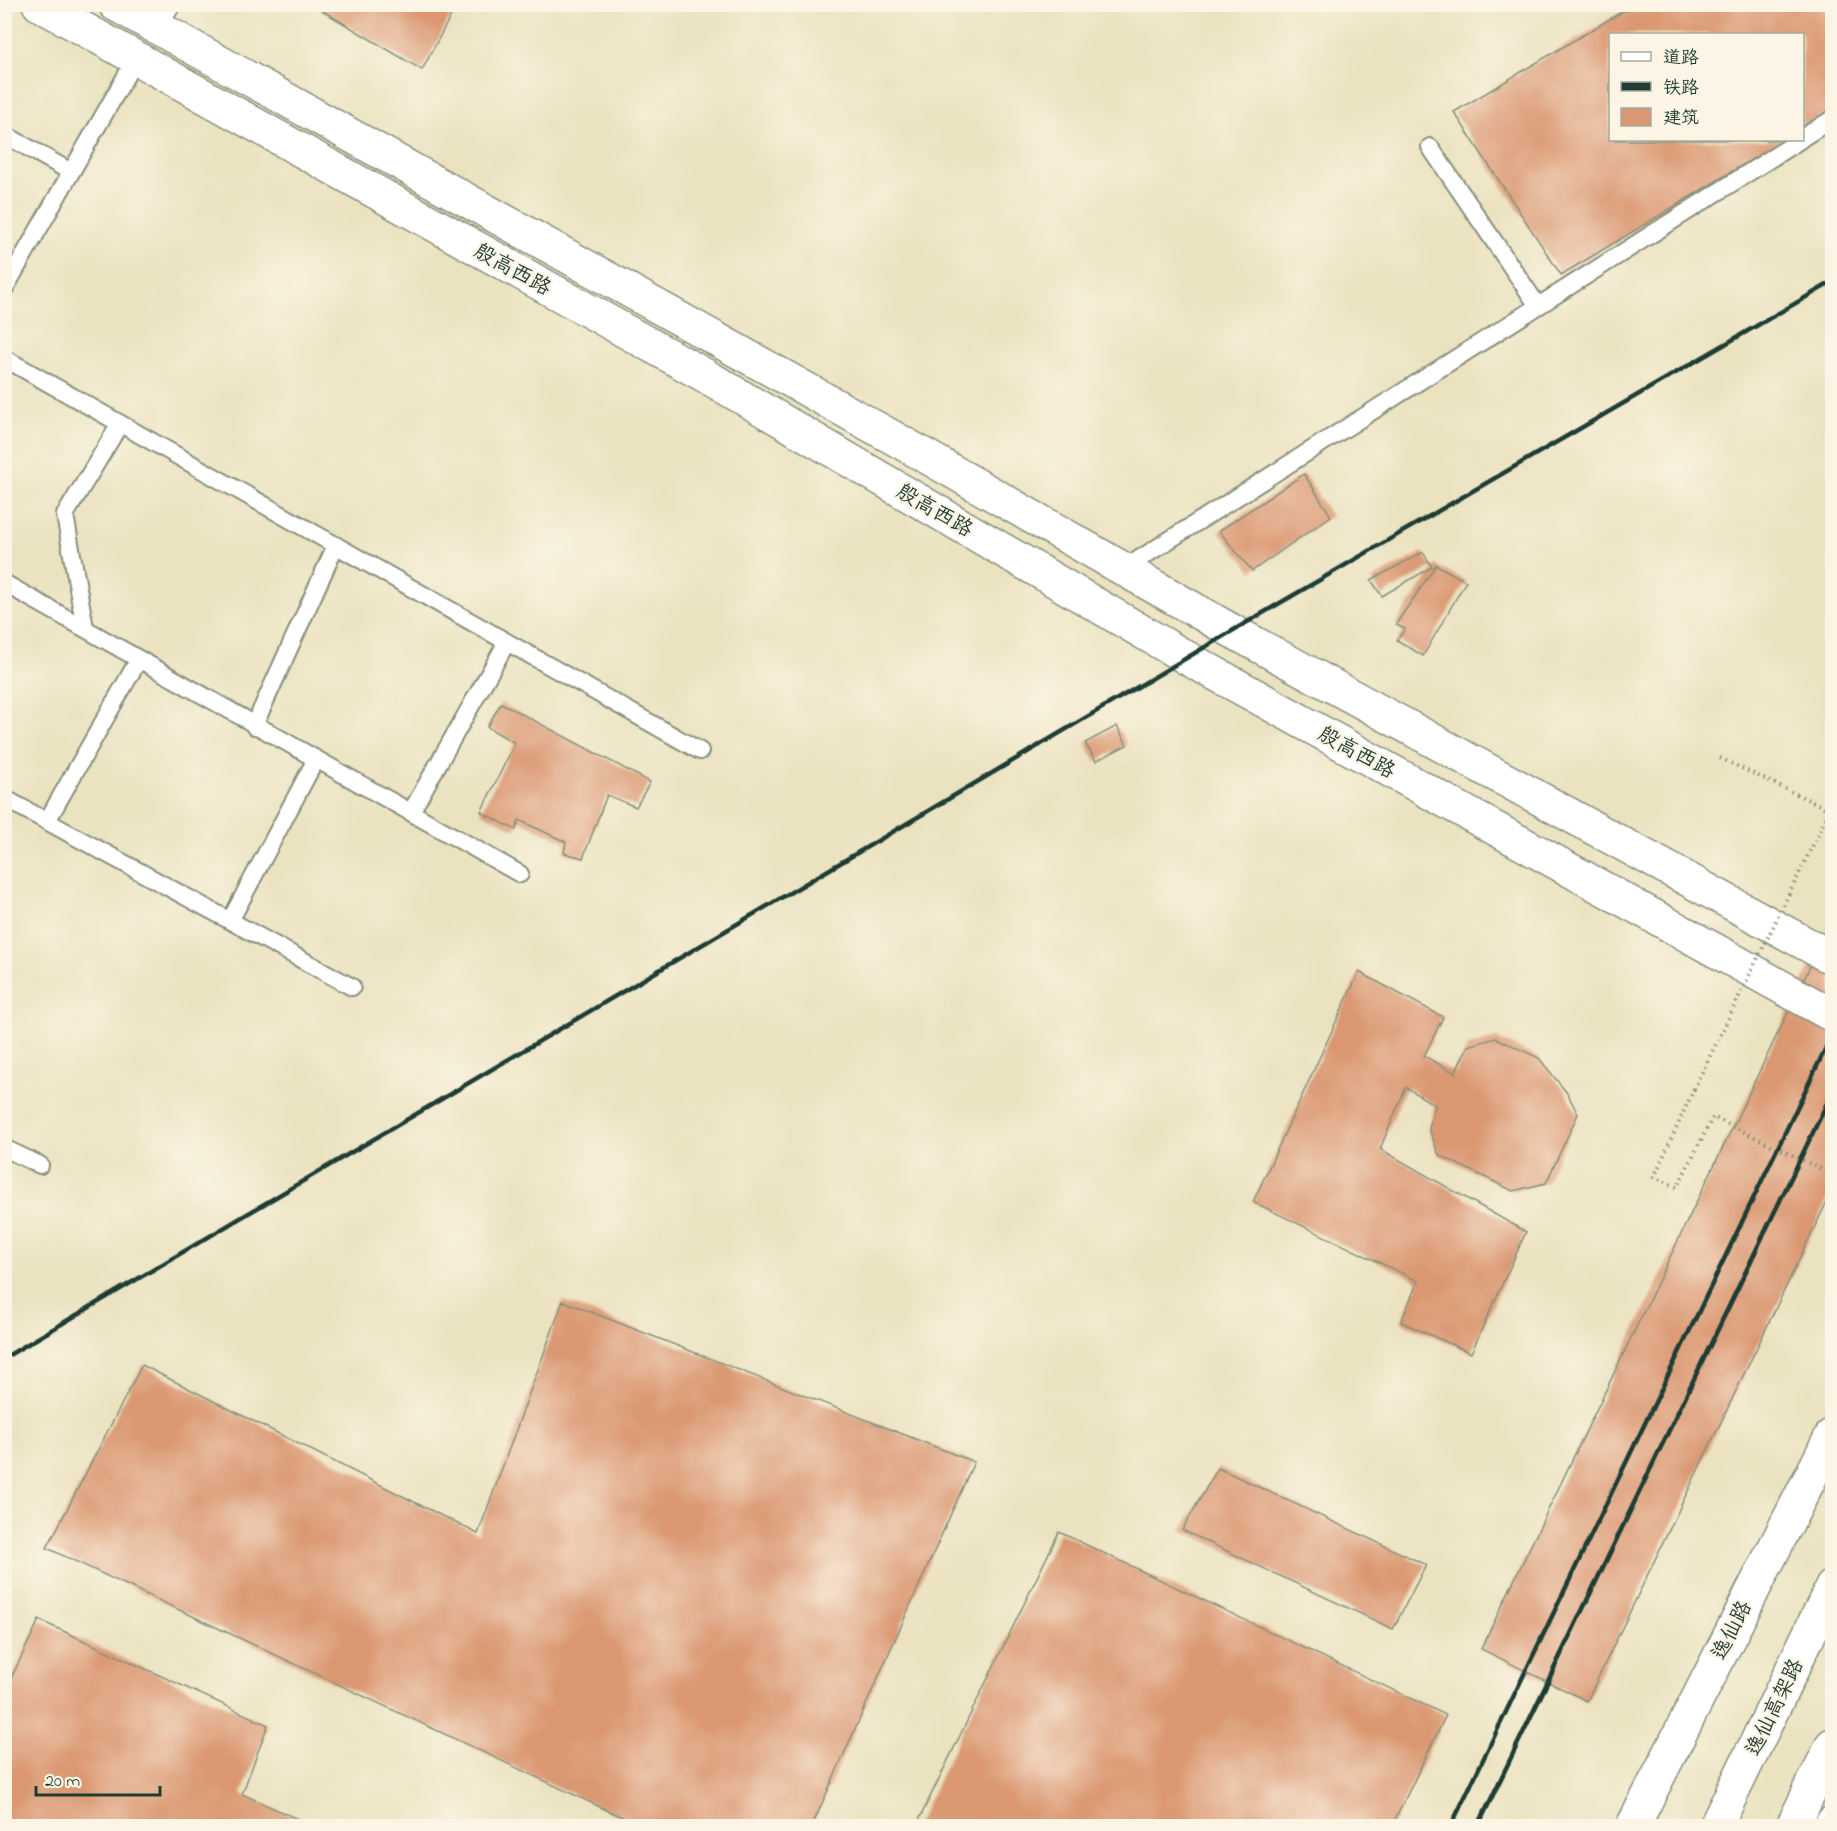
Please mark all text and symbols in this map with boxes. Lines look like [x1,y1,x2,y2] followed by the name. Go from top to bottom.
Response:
[1609,33,1804,141] legend
[1663,46,1699,72] text: 道路
[1663,76,1699,102] text: 铁路
[1663,106,1699,132] text: 建筑
[468,237,556,304] street label: 殷高西路
[890,478,978,546] street label: 殷高西路
[1312,720,1400,787] street label: 殷高西路
[1705,1596,1760,1666] street label: 逸仙路
[1739,1654,1812,1762] street label: 逸仙高架路
[36,1759,160,1797] scale bar
[45,1769,80,1795] text: 20 m

